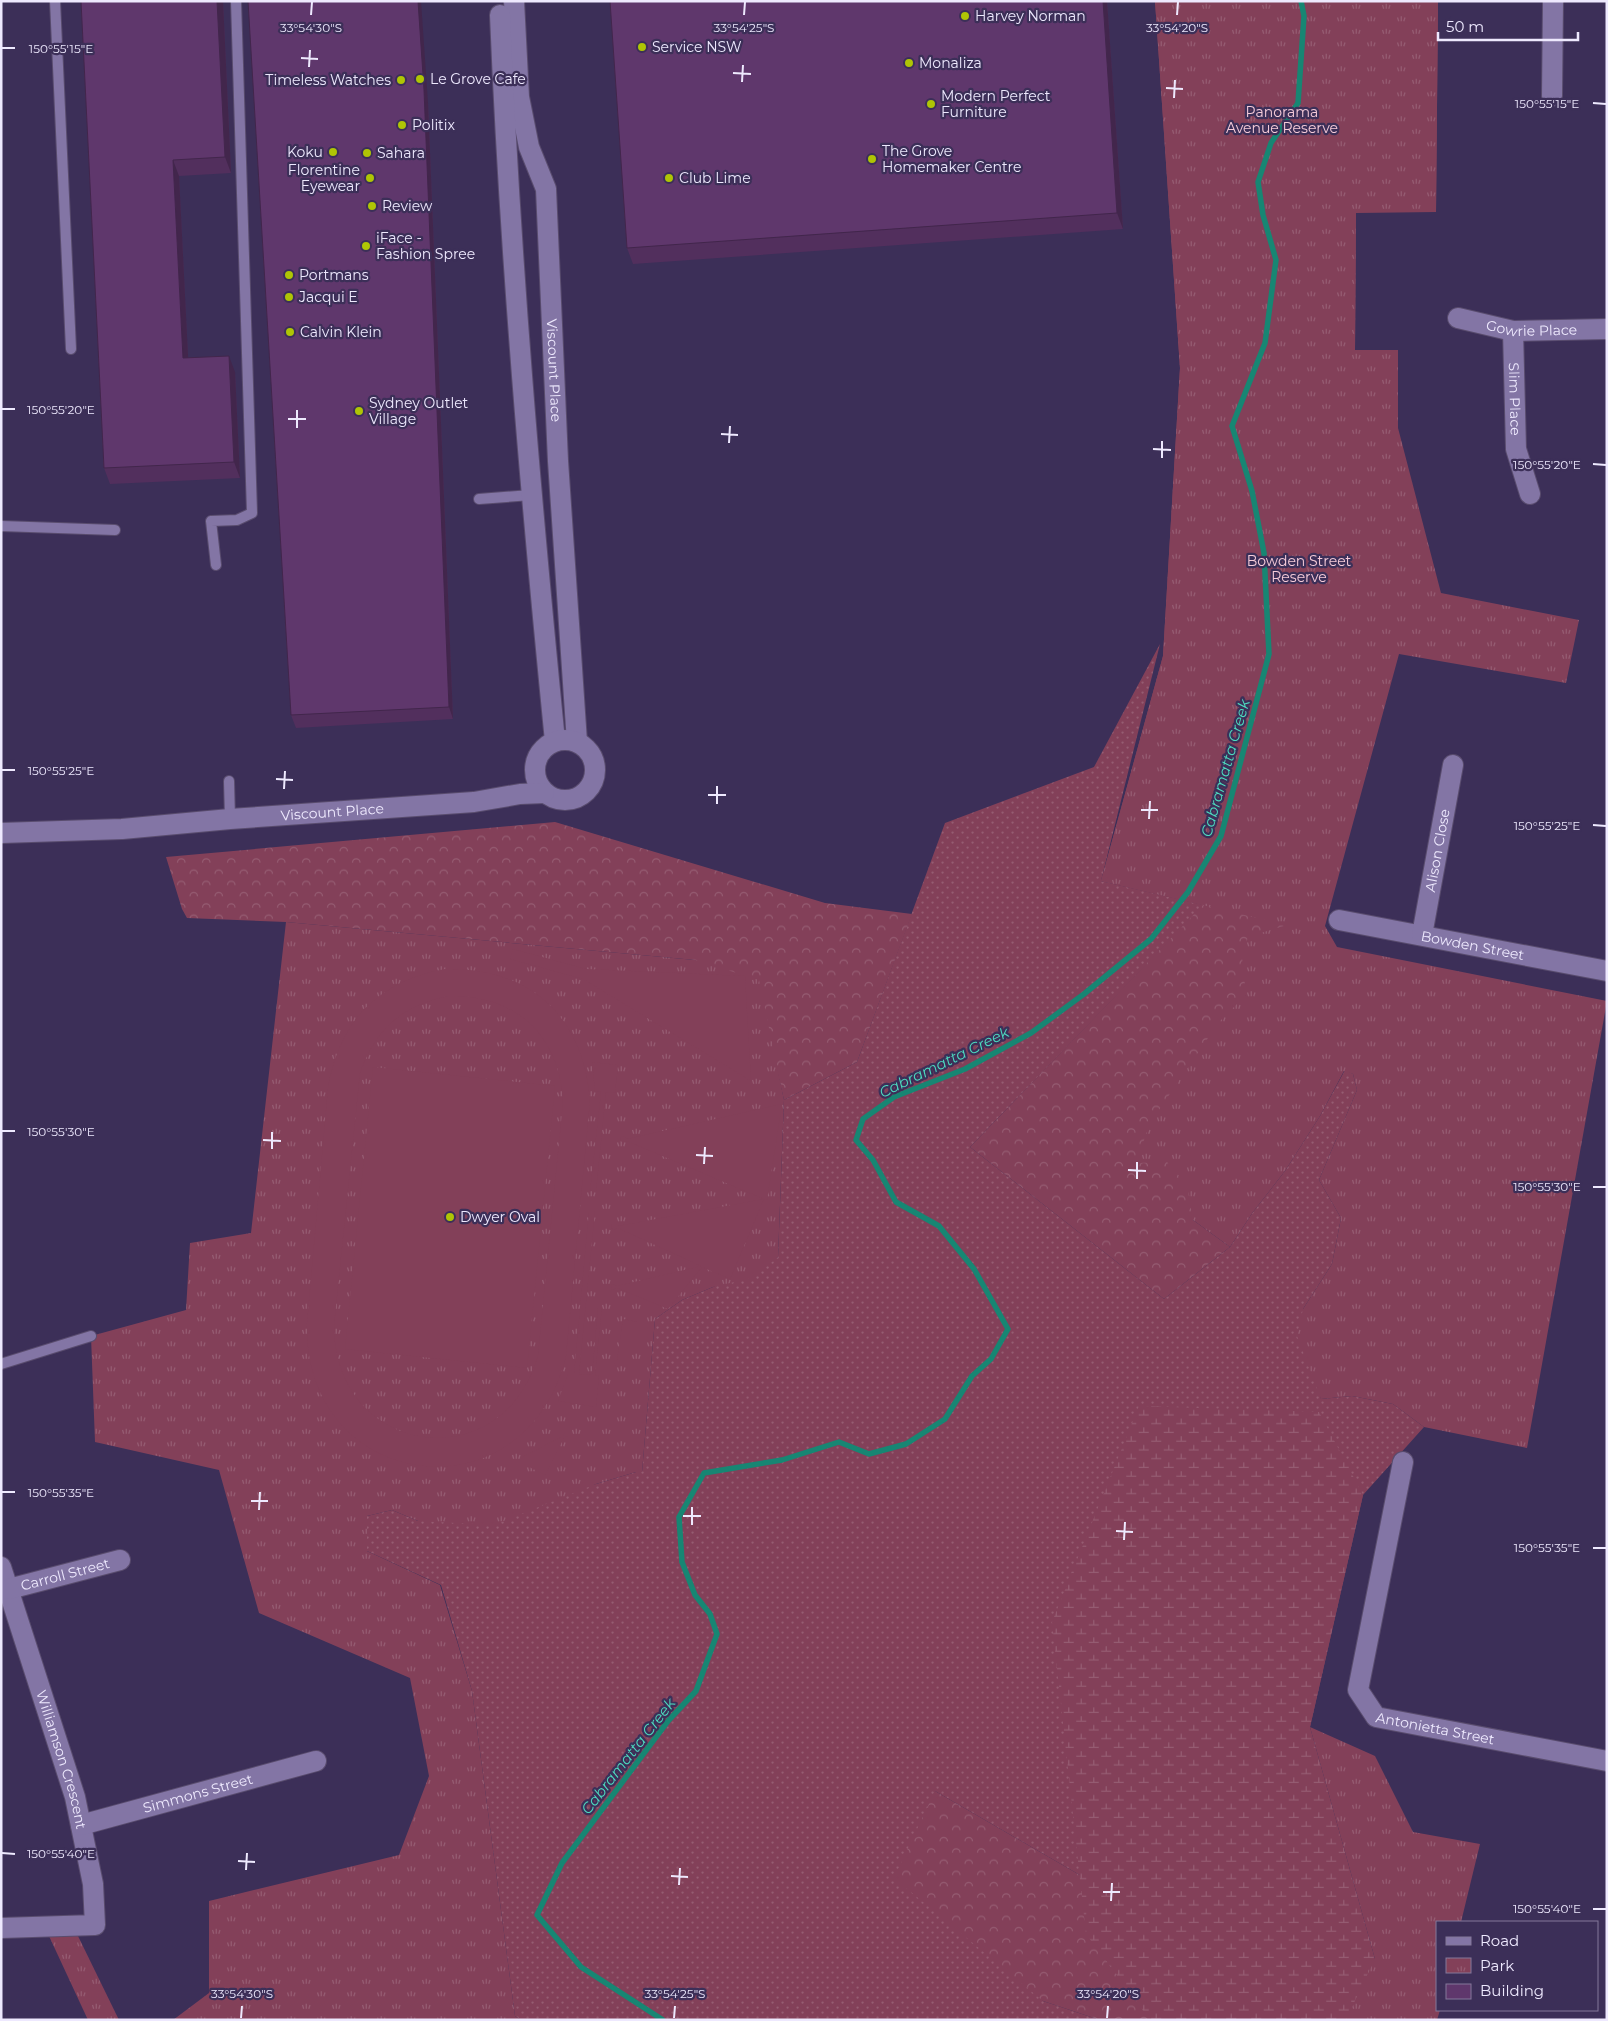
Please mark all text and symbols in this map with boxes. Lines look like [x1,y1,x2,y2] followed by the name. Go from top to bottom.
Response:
[975,7,1086,25] place label: Harvey Norman
[959,10,971,22] marker: Harvey Norman
[1438,10,1578,42] scale bar
[1446,17,1484,36] text: 50 m
[280,20,342,35] text: 33°54'30"S
[714,20,774,35] text: 33°54'25"S
[1146,20,1208,35] text: 33°54'20"S
[652,38,742,56] place label: Service NSW
[29,41,93,56] text: 150°55'15"E
[636,41,648,53] marker: Service NSW
[919,54,982,72] place label: Monaliza
[903,57,915,69] marker: Monaliza
[430,70,526,88] place label: Le Grove Cafe
[265,71,391,89] place label: Timeless Watches
[414,73,426,85] marker: Le Grove Cafe
[395,74,407,86] marker: Timeless Watches
[941,87,1051,121] place label: Modern Perfect Furniture
[1515,96,1579,111] text: 150°55'15"E
[925,98,937,110] marker: Modern Perfect Furniture
[1226,103,1338,137] park label: Panorama Avenue Reserve
[412,116,456,134] place label: Politix
[396,119,408,131] marker: Politix
[882,142,1022,176] place label: The Grove Homemaker Centre
[287,143,323,161] place label: Koku
[377,144,425,162] place label: Sahara
[327,146,339,158] marker: Koku
[361,147,373,159] marker: Sahara
[866,153,878,165] marker: The Grove Homemaker Centre
[288,161,360,195] place label: Florentine Eyewear
[679,169,751,187] place label: Club Lime
[364,172,376,184] marker: Florentine Eyewear
[663,172,675,184] marker: Club Lime
[382,197,433,215] place label: Review
[366,200,378,212] marker: Review
[376,229,475,263] place label: iFace - Fashion Spree
[360,240,372,252] marker: iFace - Fashion Spree
[299,266,369,284] place label: Portmans
[283,269,295,281] marker: Portmans
[298,288,358,306] place label: Jacqui E
[283,291,295,303] marker: Jacqui E
[1484,316,1577,341] street label: Gowrie Place
[543,318,565,422] street label: Viscount Place
[300,323,382,341] place label: Calvin Klein
[284,326,296,338] marker: Calvin Klein
[1505,362,1525,436] street label: Slim Place
[369,394,469,428] place label: Sydney Outlet Village
[27,402,95,417] text: 150°55'20"E
[353,405,365,417] marker: Sydney Outlet Village
[1513,457,1581,472] text: 150°55'20"E
[1247,552,1352,586] park label: Bowden Street Reserve
[1196,696,1254,839] water label: Cabramatta Creek
[28,763,94,778] text: 150°55'25"E
[280,799,384,824] street label: Viscount Place
[1421,807,1454,893] street label: Alison Close
[1514,818,1580,833] text: 150°55'25"E
[1419,927,1526,964] street label: Bowden Street
[876,1022,1013,1102] water label: Cabramatta Creek
[27,1124,95,1139] text: 150°55'30"E
[1513,1179,1581,1194] text: 150°55'30"E
[460,1208,540,1226] place label: Dwyer Oval
[444,1211,456,1223] marker: Dwyer Oval
[28,1485,94,1500] text: 150°55'35"E
[1514,1540,1580,1555] text: 150°55'35"E
[19,1554,112,1595] street label: Carroll Street
[32,1688,90,1831] street label: Williamson Crescent
[577,1693,680,1818] water label: Cabramatta Creek
[1374,1708,1496,1748] street label: Antonietta Street
[141,1770,255,1817] street label: Simmons Street
[27,1846,95,1861] text: 150°55'40"E
[1513,1901,1581,1916] text: 150°55'40"E
[1436,1921,1598,2011] legend
[1480,1931,1519,1950] text: Road
[1480,1956,1514,1975] text: Park
[1480,1981,1544,2000] text: Building
[211,1986,273,2001] text: 33°54'30"S
[645,1986,705,2001] text: 33°54'25"S
[1077,1986,1139,2001] text: 33°54'20"S

